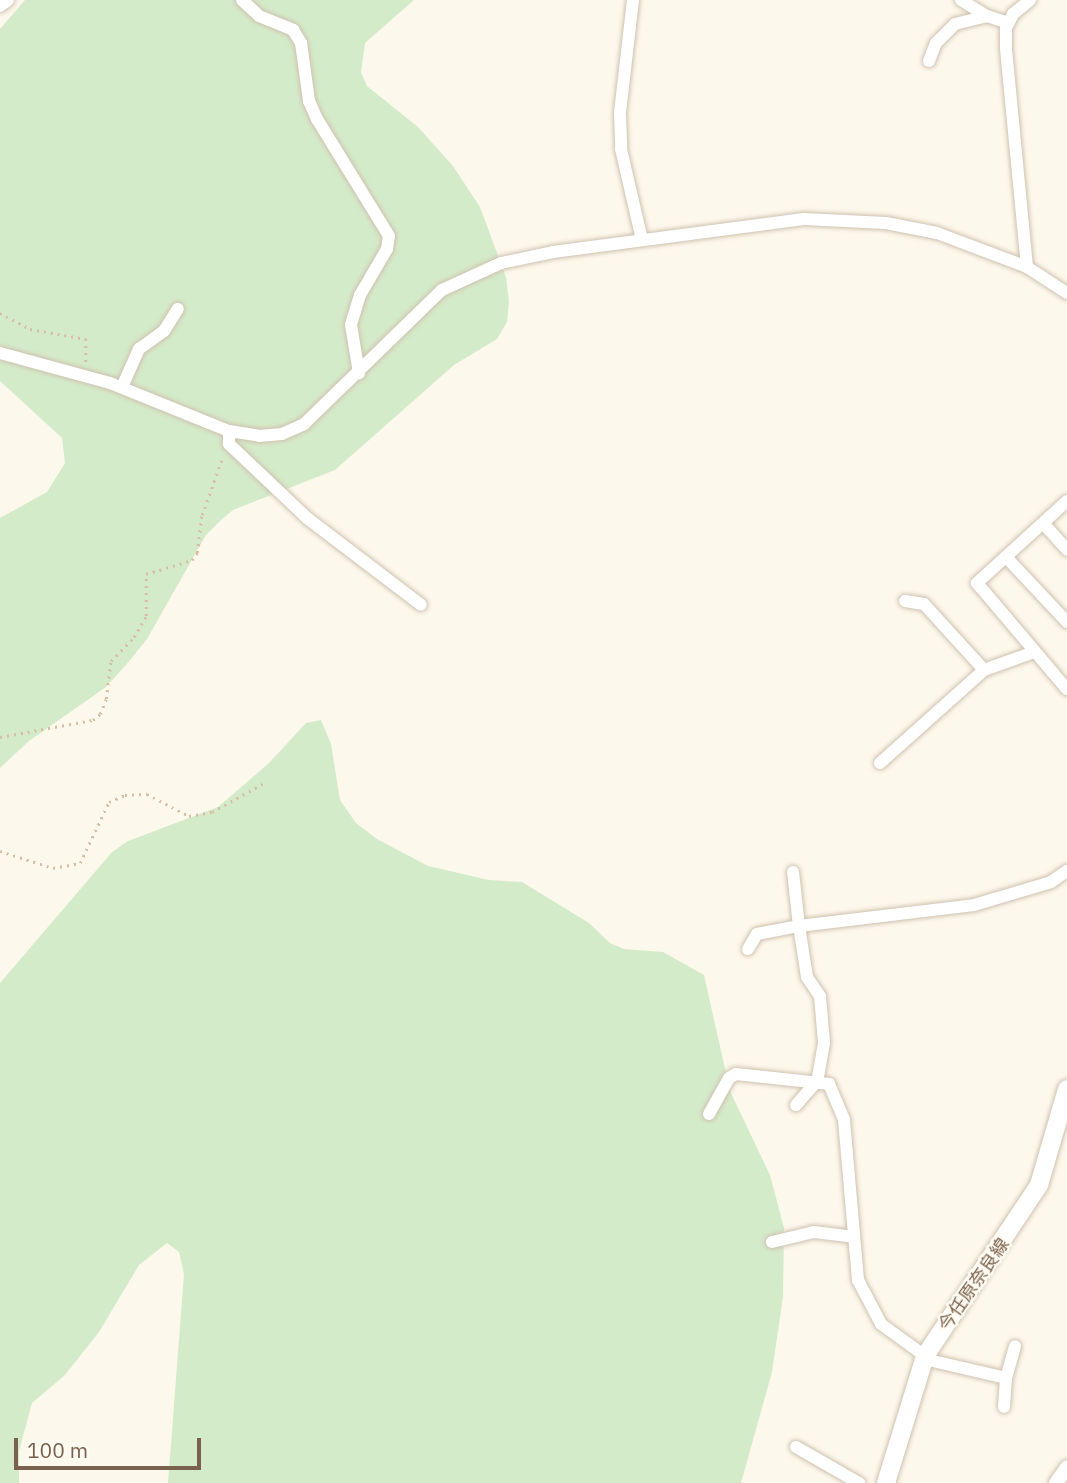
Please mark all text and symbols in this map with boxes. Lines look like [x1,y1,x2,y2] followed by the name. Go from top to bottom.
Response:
[934,1235,1014,1335] street label: 今任原奈良線
[18,1424,205,1468] scale bar
[27,1436,88,1464] text: 100 m

